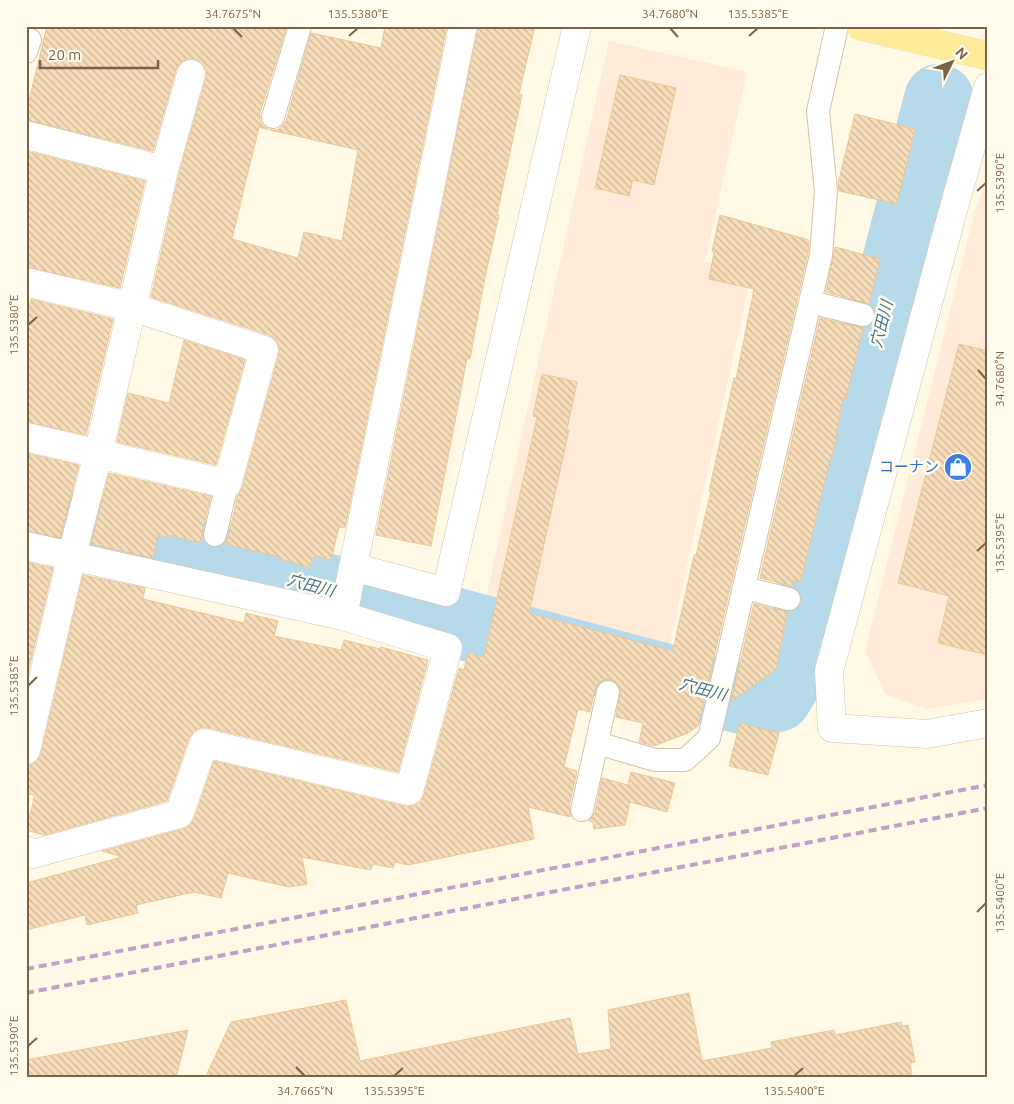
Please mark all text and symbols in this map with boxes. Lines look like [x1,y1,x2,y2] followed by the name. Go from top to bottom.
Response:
[205,7,261,20] text: 34.7675°N
[328,7,389,20] text: 135.5380°E
[642,7,698,20] text: 34.7680°N
[728,7,789,20] text: 135.5385°E
[40,38,158,70] scale bar
[926,38,976,88] north arrow
[952,44,971,63] text: N
[48,46,81,63] text: 20 m
[993,152,1006,213] text: 135.5390°E
[7,294,20,355] text: 135.5380°E
[866,297,896,349] water label: 穴田川
[993,351,1006,407] text: 34.7680°N
[943,452,973,482] shop icon: コーナン
[879,458,939,475] place label: コーナン
[993,512,1006,573] text: 135.5395°E
[285,570,338,600] water label: 穴田川
[7,655,20,716] text: 135.5385°E
[677,674,730,704] water label: 穴田川
[993,872,1006,933] text: 135.5400°E
[7,1015,20,1076] text: 135.5390°E
[277,1084,333,1097] text: 34.7665°N
[364,1084,425,1097] text: 135.5395°E
[764,1084,825,1097] text: 135.5400°E

